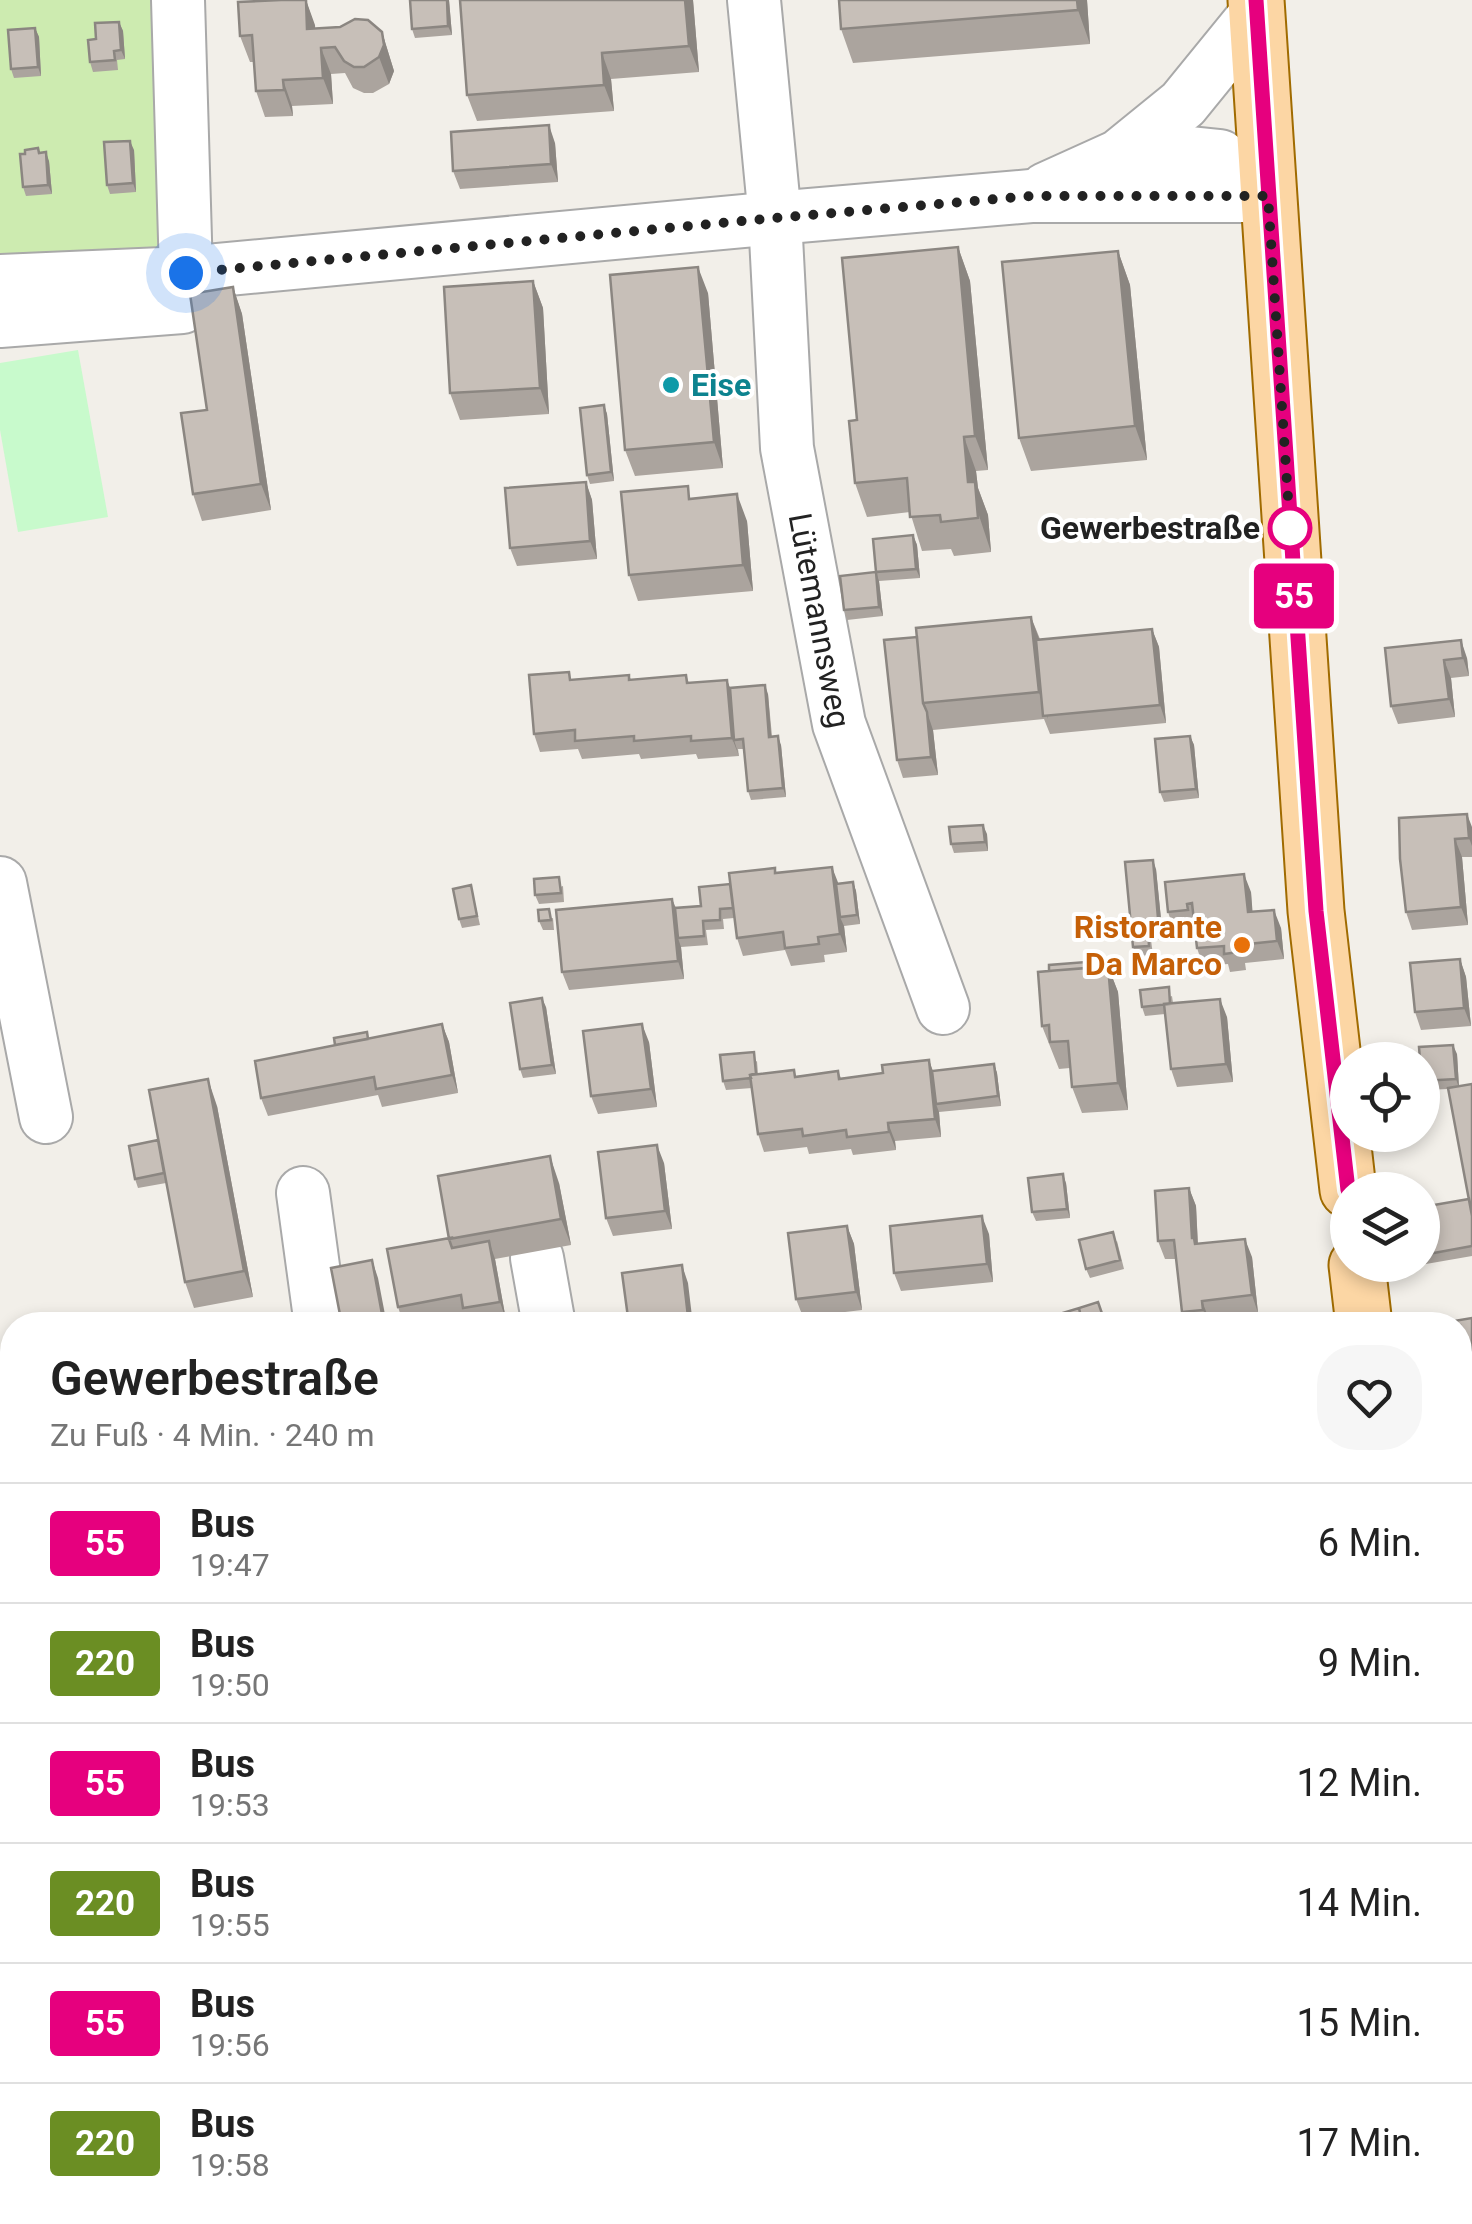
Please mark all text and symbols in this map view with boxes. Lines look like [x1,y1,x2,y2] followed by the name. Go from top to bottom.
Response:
[161,248,211,298] your location
[691,366,751,404] place label: Eise
[660,374,682,396] marker: Eise
[1269,507,1311,549] marker: Gewerbestraße
[1040,509,1260,547] place label: Gewerbestraße
[781,510,858,731] street label: Lütemannsweg
[1249,564,1339,628] line badge: 55
[1274,576,1314,617] text: 55
[1074,908,1222,983] place label: Ristorante Da Marco
[1231,934,1253,956] marker: Ristorante Da Marco
[1330,1042,1440,1282] map controls
[1330,1042,1440,1152] button: locate
[1330,1172,1440,1282] button: layers
[1317,1345,1422,1450] button: heart
[50,1350,379,1407] text: Gewerbestraße
[50,1416,375,1454] text: Zu Fuß · 4 Min. · 240 m
[190,1502,255,1546] text: Bus
[1318,1521,1422,1565] text: 6 Min.
[85,1523,125,1564] text: 55
[190,1546,270,1584] text: 19:47
[190,1622,255,1666] text: Bus
[1318,1641,1422,1685] text: 9 Min.
[75,1643,135,1684] text: 220
[190,1666,270,1704] text: 19:50
[190,1742,255,1786] text: Bus
[1296,1761,1422,1805] text: 12 Min.
[85,1763,125,1804] text: 55
[190,1786,270,1824] text: 19:53
[190,1862,255,1906] text: Bus
[1296,1881,1422,1925] text: 14 Min.
[75,1883,135,1924] text: 220
[190,1906,270,1944] text: 19:55
[190,1982,255,2026] text: Bus
[1296,2001,1422,2045] text: 15 Min.
[85,2003,125,2044] text: 55
[190,2026,270,2064] text: 19:56
[190,2102,255,2146] text: Bus
[1296,2121,1422,2165] text: 17 Min.
[75,2123,135,2164] text: 220
[190,2146,270,2184] text: 19:58

